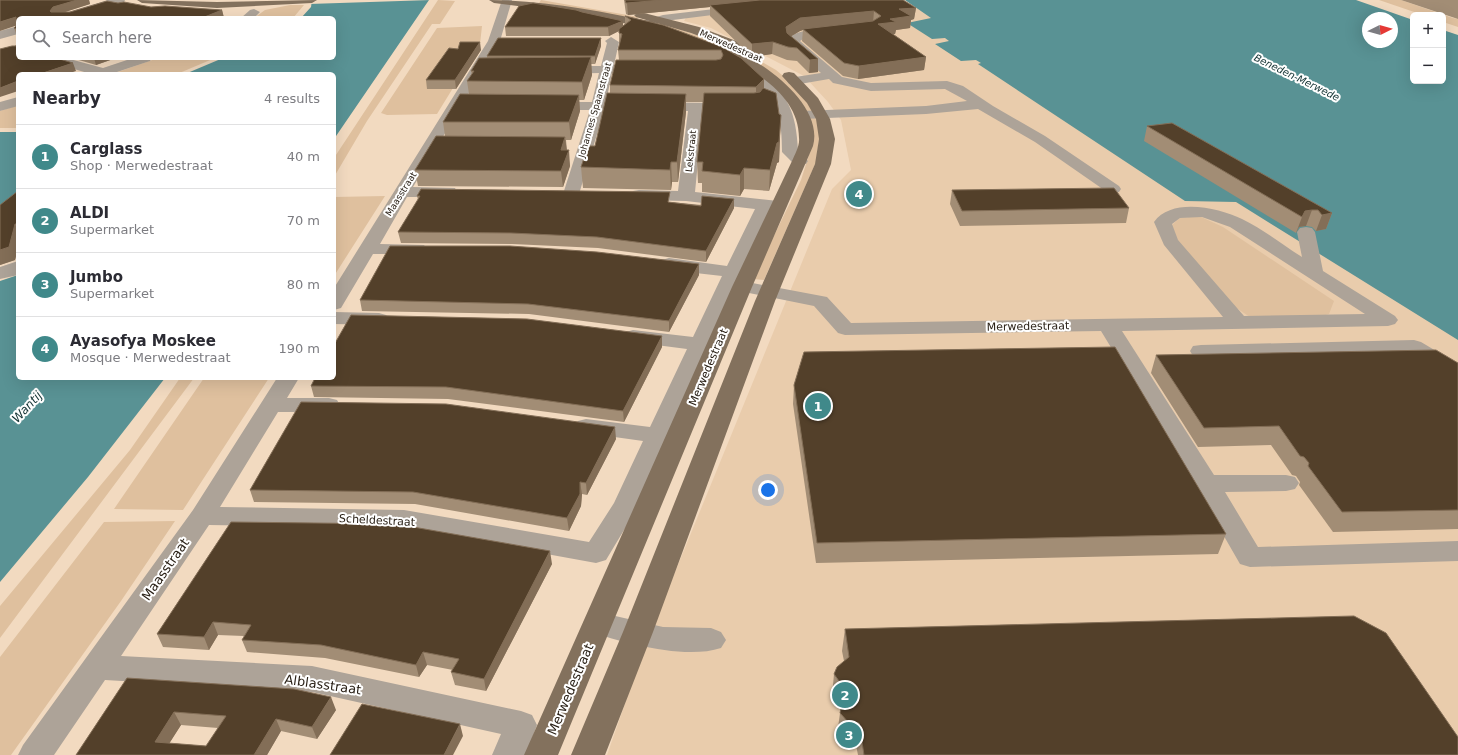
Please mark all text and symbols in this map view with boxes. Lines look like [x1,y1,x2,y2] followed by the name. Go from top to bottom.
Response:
[1362,12,1398,48] north arrow
[1410,12,1446,84] map controls
[1410,12,1446,48] button: +
[16,16,336,60] search box
[30,27,52,49] icon: search
[698,28,764,65] street label: Merwedestraat
[62,29,152,47] text: Search here
[1410,48,1446,84] button: −
[1252,52,1341,103] water label: Beneden-Merwede
[576,61,614,160] street label: Johannes Spaanstraat
[32,88,101,108] text: Nearby
[264,91,320,106] text: 4 results
[684,129,698,172] street label: Lekstraat
[70,140,142,158] text: Carglass
[40,149,50,164] text: 1
[287,149,320,164] text: 40 m
[70,158,213,173] text: Shop · Merwedestraat
[384,170,419,218] street label: Maasstraat
[846,179,872,209] pin: 4
[70,204,109,222] text: ALDI
[40,213,50,228] text: 2
[287,213,320,228] text: 70 m
[70,222,154,237] text: Supermarket
[70,268,123,286] text: Jumbo
[40,277,50,292] text: 3
[287,277,320,292] text: 80 m
[70,286,154,301] text: Supermarket
[987,319,1070,334] street label: Merwedestraat
[686,326,731,408] street label: Merwedestraat
[70,332,216,350] text: Ayasofya Moskee
[40,341,50,356] text: 4
[278,341,320,356] text: 190 m
[70,350,231,365] text: Mosque · Merwedestraat
[9,388,45,426] water label: Wantij
[805,391,831,421] pin: 1
[758,480,778,500] your location
[339,512,416,529] street label: Scheldestraat
[139,535,192,603] street label: Maasstraat
[544,641,596,737] street label: Merwedestraat
[284,672,362,697] street label: Alblasstraat
[832,680,858,710] pin: 2
[836,720,862,750] pin: 3

